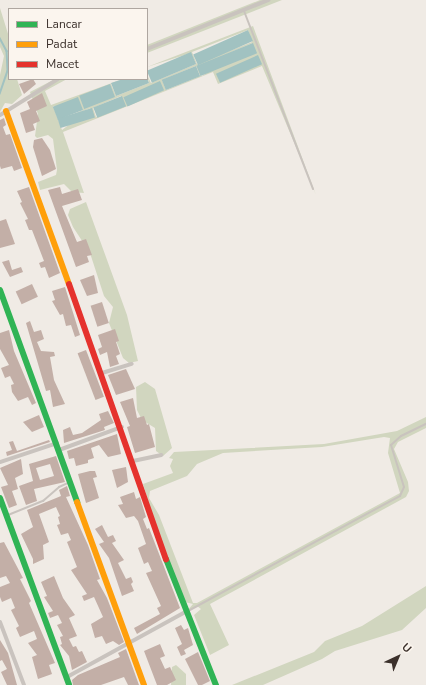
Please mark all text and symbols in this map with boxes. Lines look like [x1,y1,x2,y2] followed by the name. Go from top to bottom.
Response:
[8,8,148,80] legend
[46,16,82,32] text: Lancar
[46,36,77,52] text: Padat
[46,56,79,72] text: Macet
[378,637,418,677] north arrow
[399,640,415,656] text: U

